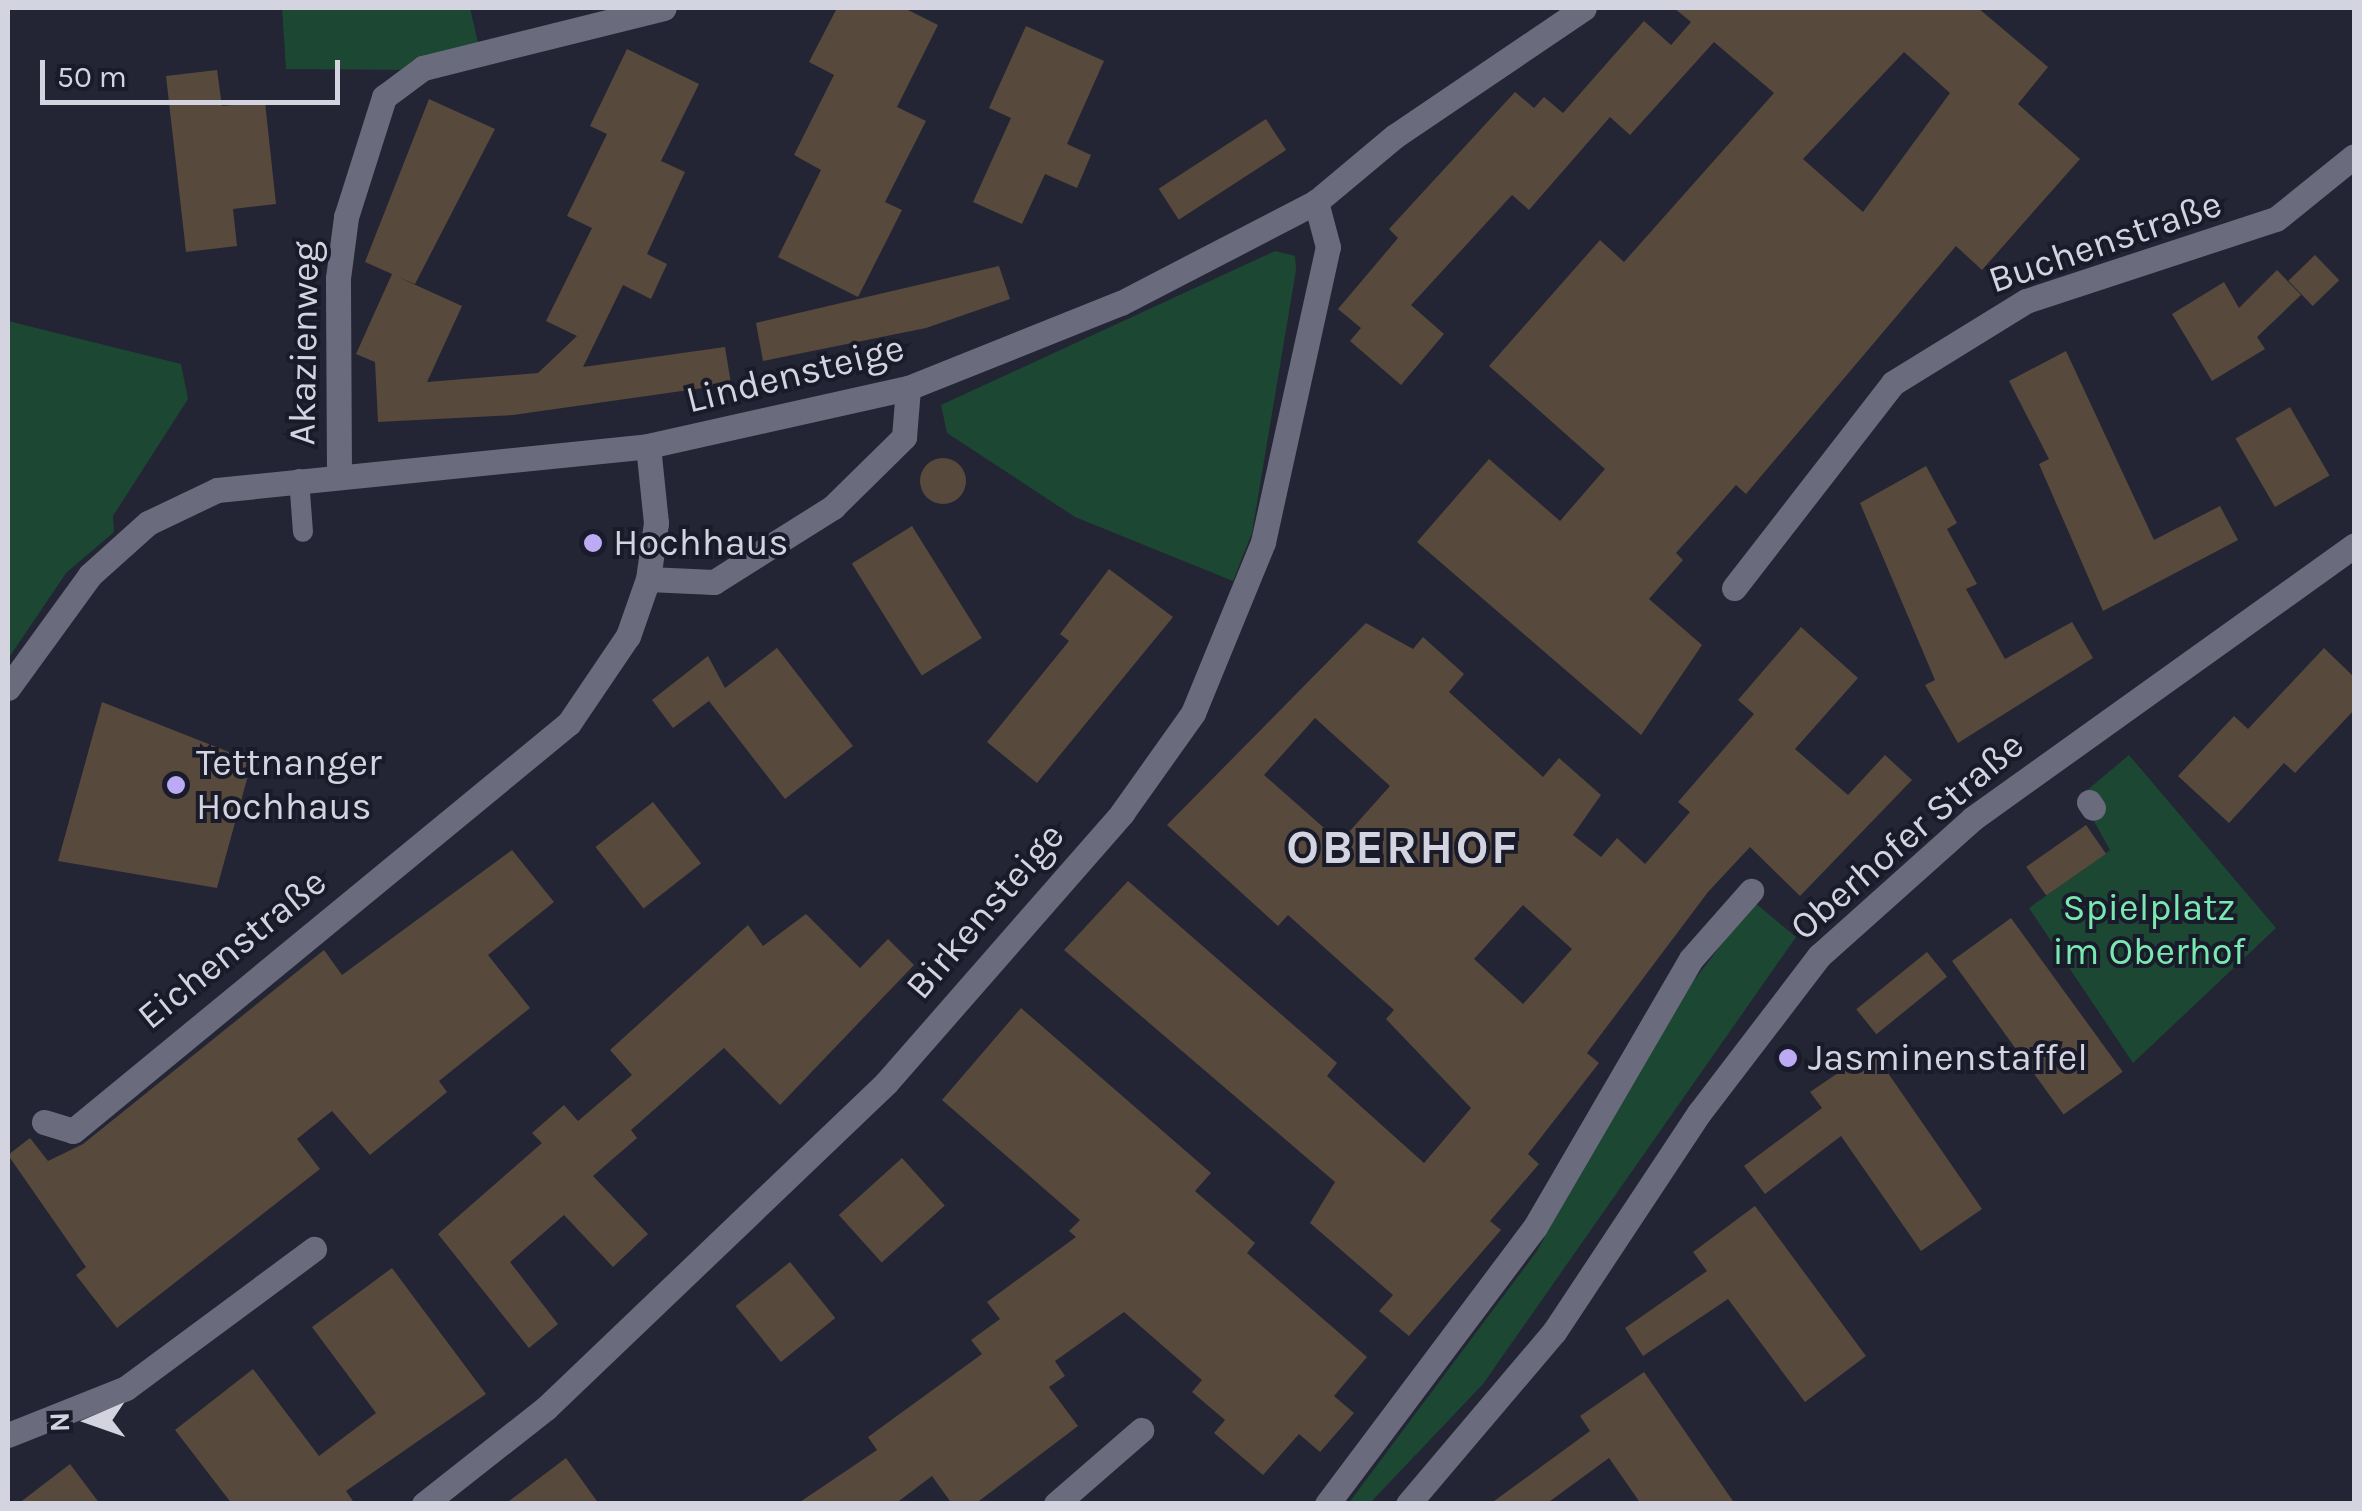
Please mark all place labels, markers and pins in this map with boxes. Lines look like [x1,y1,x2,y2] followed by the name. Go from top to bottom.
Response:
[613,520,789,566] place label: Hochhaus
[582,532,604,554] marker: Hochhaus
[196,740,382,829] place label: Tettnanger Hochhaus
[165,774,187,796] marker: Tettnanger Hochhaus
[1808,1035,2088,1081] place label: Jasminenstaffel
[1777,1047,1799,1069] marker: Jasminenstaffel

